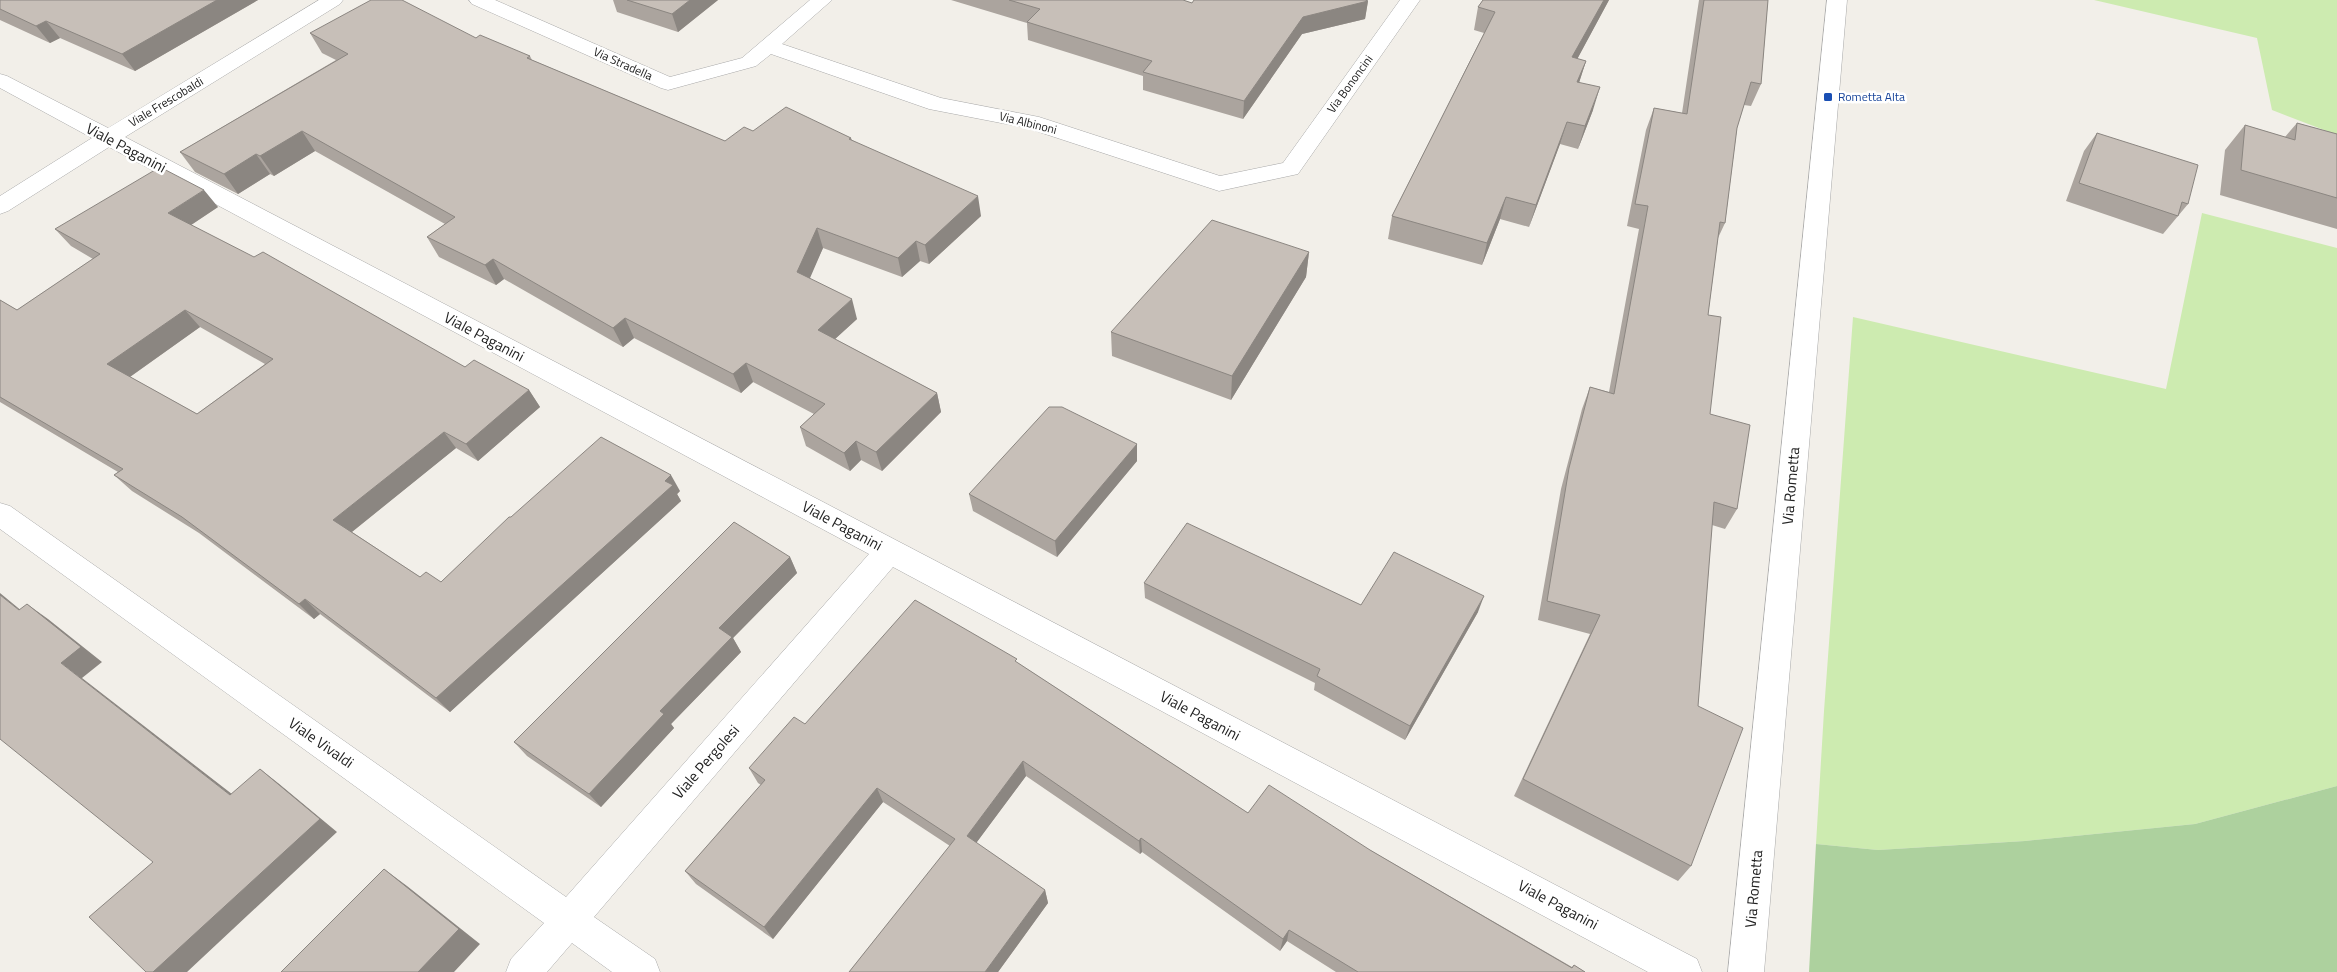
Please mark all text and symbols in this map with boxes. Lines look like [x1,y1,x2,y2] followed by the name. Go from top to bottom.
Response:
[591,42,656,85] street label: Via Stradella
[1322,51,1377,117] street label: Via Bononcini
[125,72,207,131] street label: Viale Frescobaldi
[1838,87,1905,106] place label: Rometta Alta
[1822,91,1834,103] marker: Rometta Alta
[997,106,1059,139] street label: Via Albinoni
[82,117,171,178] street label: Viale Paganini
[440,306,529,367] street label: Viale Paganini
[1776,446,1805,526] street label: Via Rometta
[798,495,887,556] street label: Viale Paganini
[1156,685,1245,746] street label: Viale Paganini
[284,712,359,774] street label: Viale Vivaldi
[667,719,745,804] street label: Viale Pergolesi
[1739,849,1768,929] street label: Via Rometta
[1514,874,1603,935] street label: Viale Paganini

